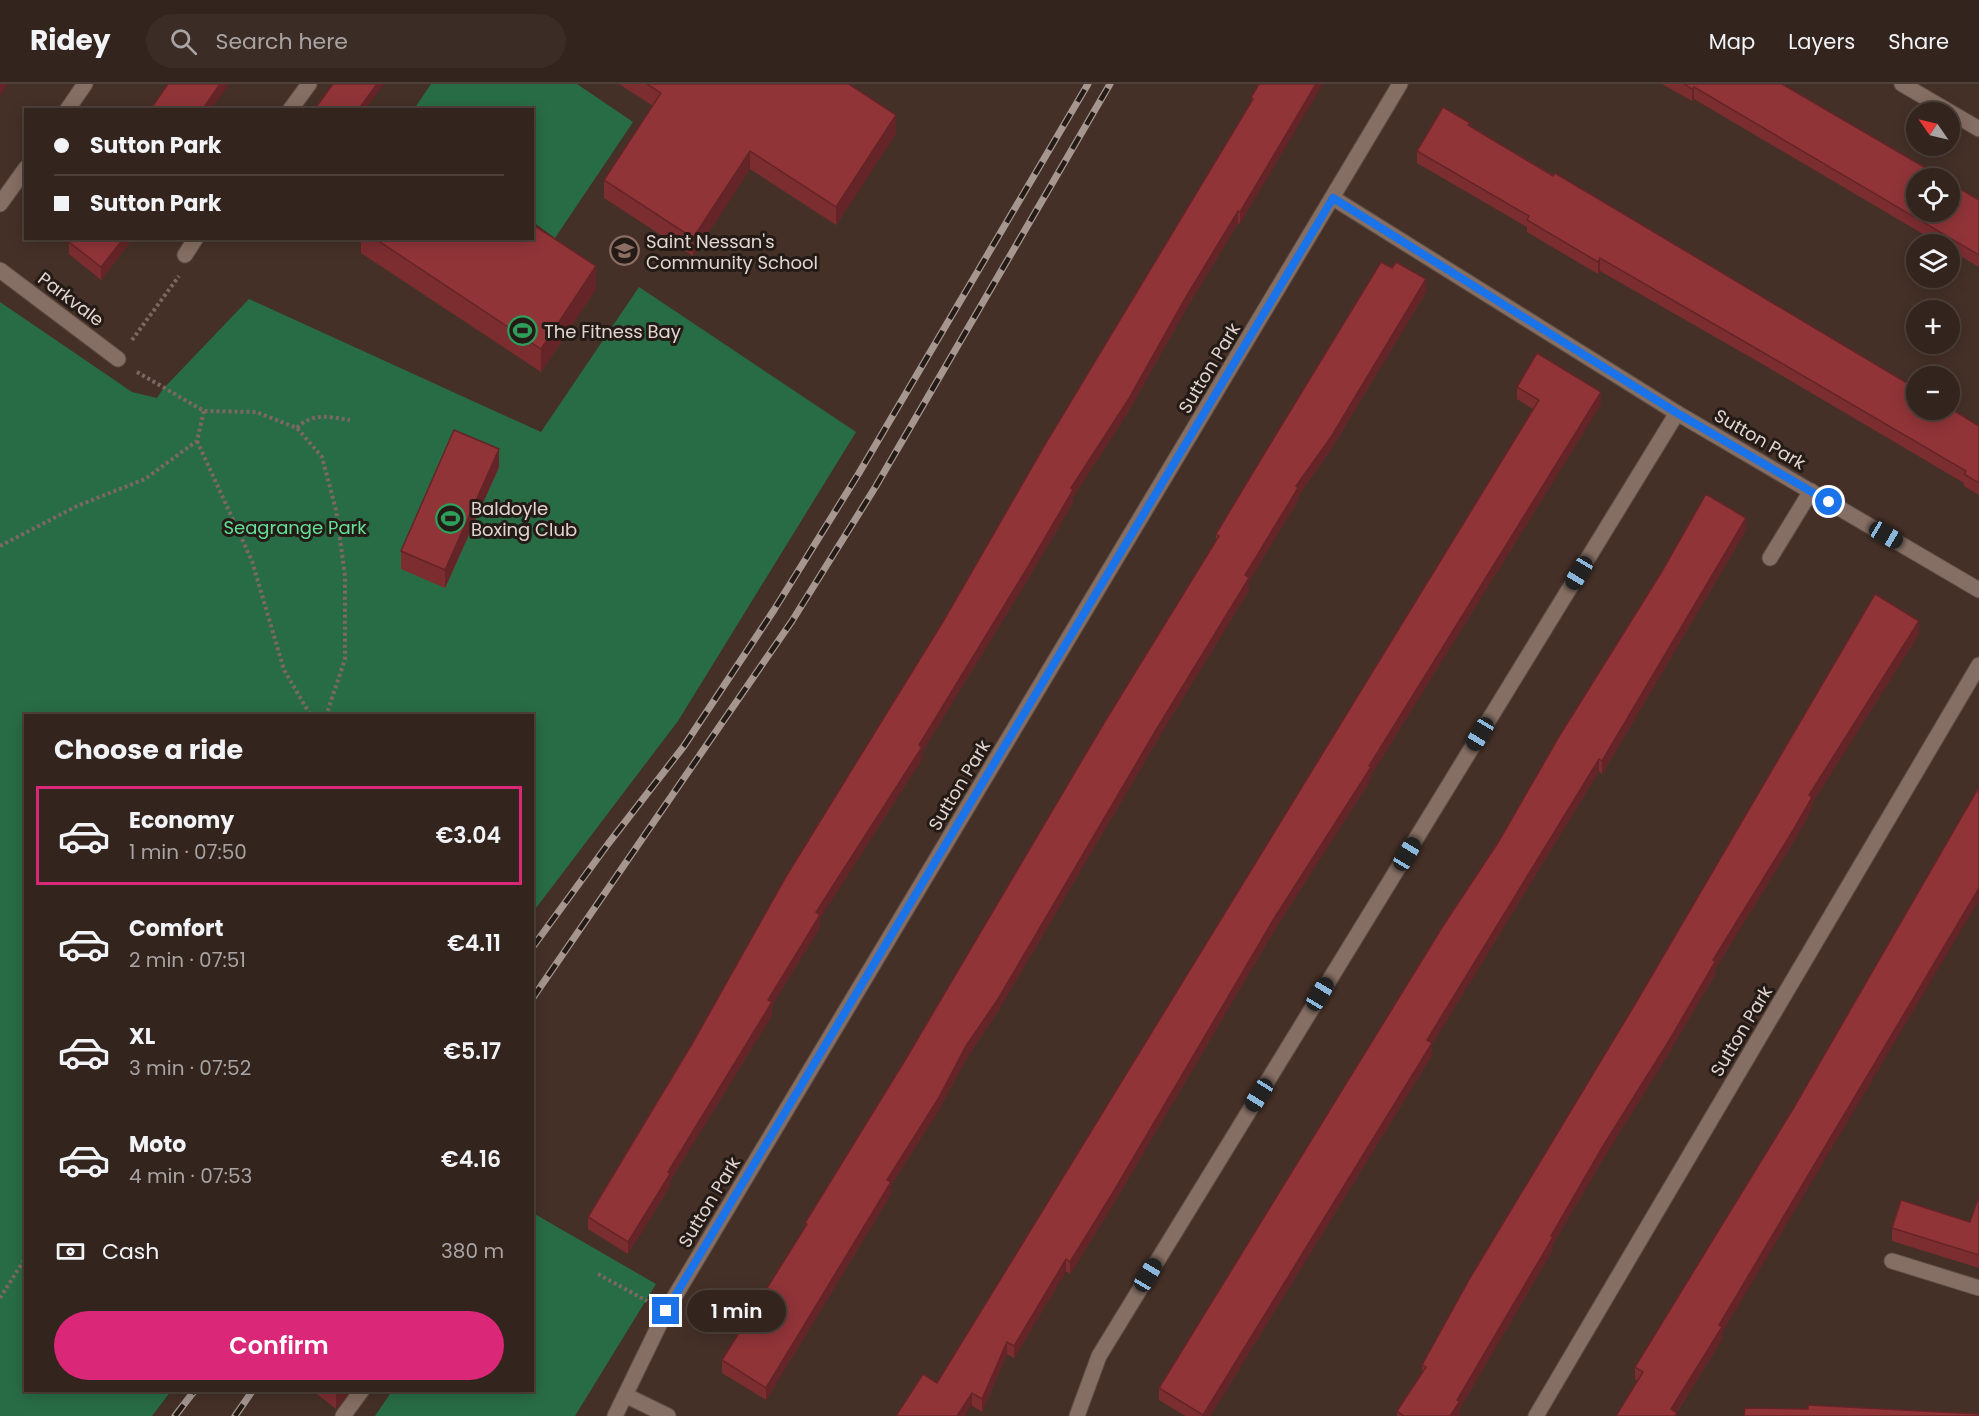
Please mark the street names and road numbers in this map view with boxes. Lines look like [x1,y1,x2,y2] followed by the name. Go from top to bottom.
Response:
[33,266,109,332] street label: Parkvale
[1172,317,1246,418] street label: Sutton Park
[1710,403,1811,476] street label: Sutton Park
[922,734,996,835] street label: Sutton Park
[1704,980,1778,1081] street label: Sutton Park
[672,1151,746,1252] street label: Sutton Park

